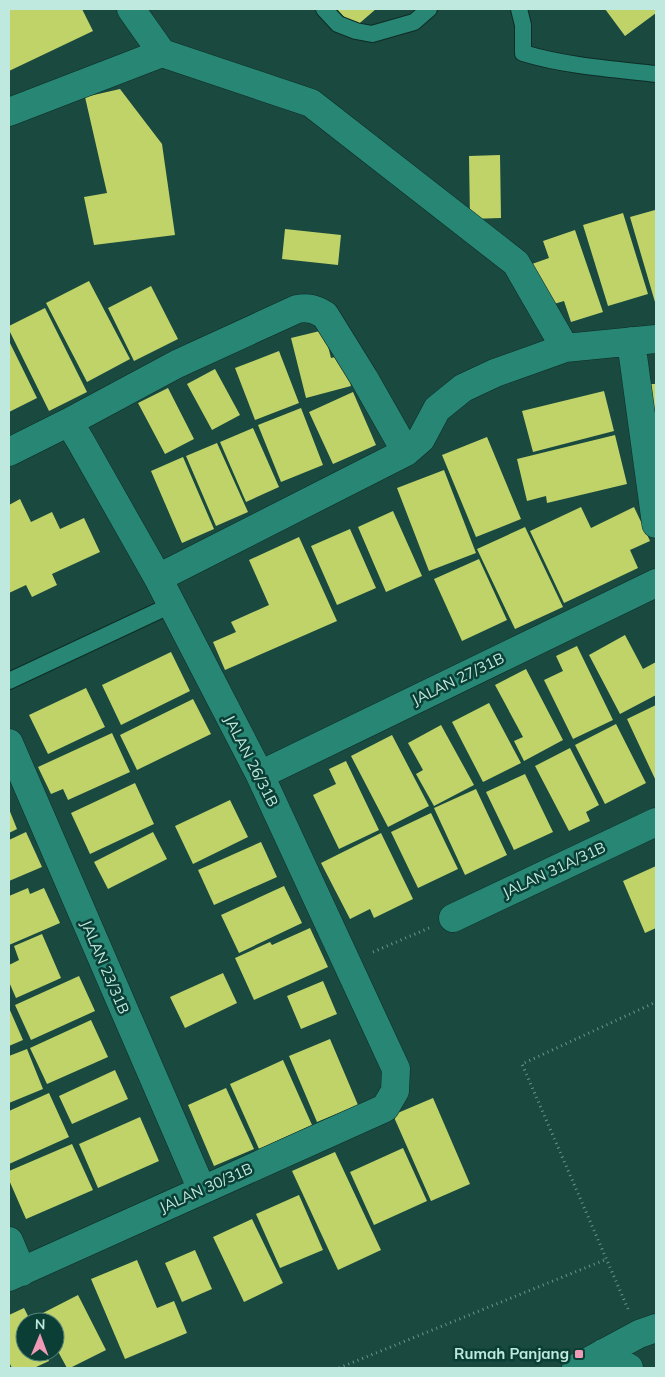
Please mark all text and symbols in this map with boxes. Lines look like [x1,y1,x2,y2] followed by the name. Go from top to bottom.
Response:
[408,648,507,709] street label: JALAN 27/31B
[220,712,283,810] street label: JALAN 26/31B
[499,837,609,902] street label: JALAN 31A/31B
[77,917,134,1017] street label: JALAN 23/31B
[156,1158,256,1217] street label: JALAN 30/31B
[15,1312,65,1362] north arrow
[35,1315,46,1333] text: N
[454,1344,569,1363] place label: Rumah Panjang
[573,1348,585,1360] marker: Rumah Panjang

